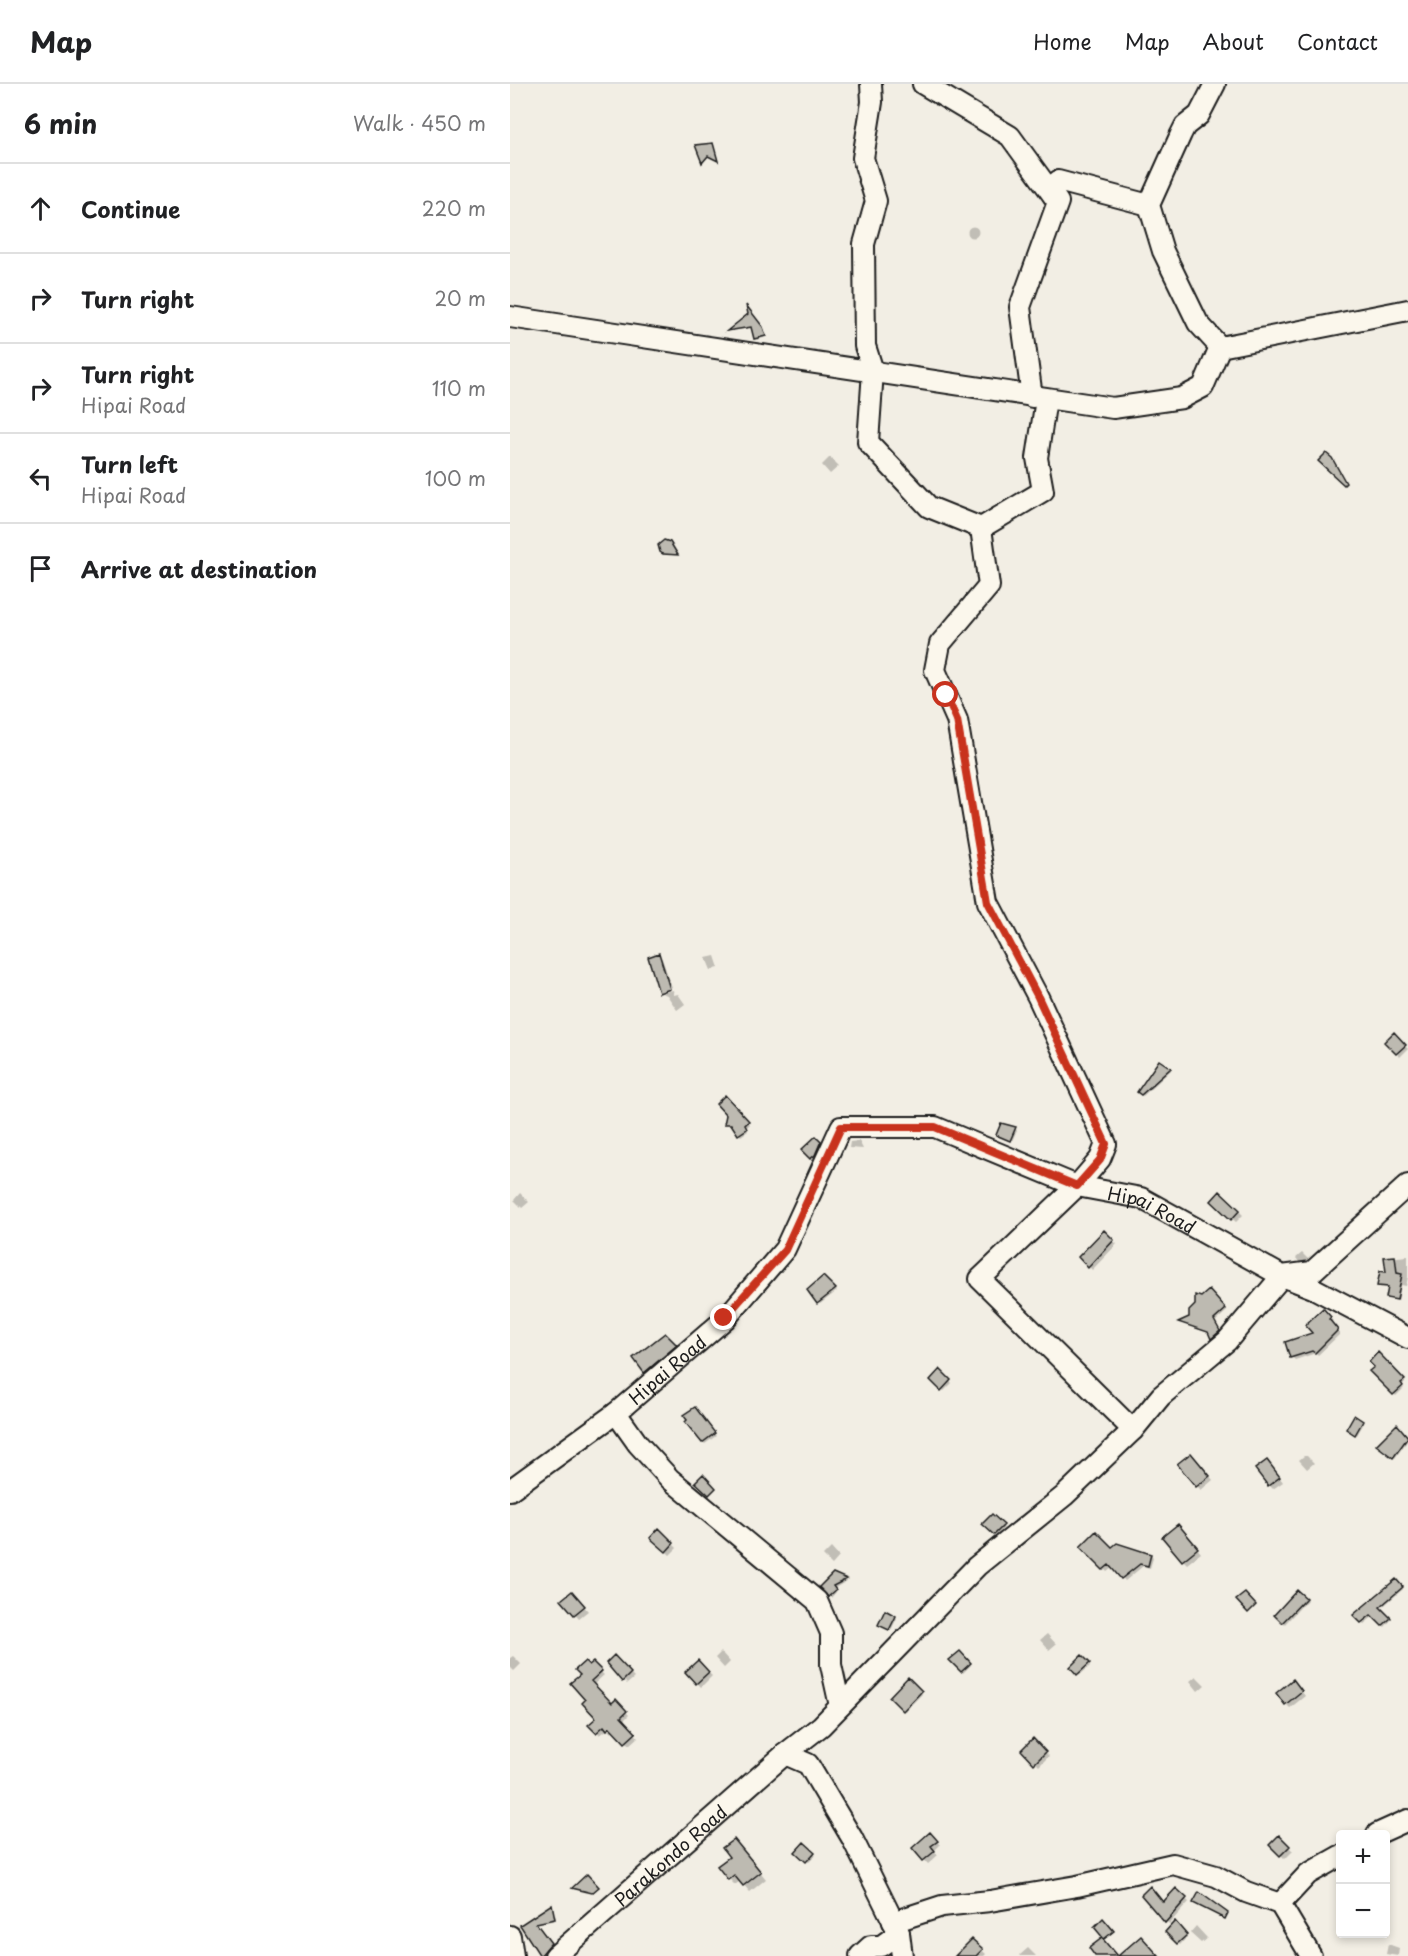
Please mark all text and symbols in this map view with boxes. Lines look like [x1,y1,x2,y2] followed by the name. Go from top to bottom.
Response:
[30,20,92,63] text: Map
[1033,25,1092,57] text: Home
[1125,25,1170,57] text: Map
[1203,25,1264,57] text: About
[1297,25,1378,57] text: Contact
[24,104,97,143] text: 6 min
[353,108,486,138] text: Walk · 450 m
[24,192,57,225] icon: ahead
[81,192,180,225] text: Continue
[422,193,486,223] text: 220 m
[24,282,57,315] icon: right
[81,282,194,315] text: Turn right
[434,283,486,313] text: 20 m
[81,357,194,390] text: Turn right
[24,372,57,405] icon: right
[432,373,486,403] text: 110 m
[81,390,186,420] text: Hipai Road
[81,447,178,480] text: Turn left
[24,462,57,495] icon: left
[425,463,486,493] text: 100 m
[81,480,186,510] text: Hipai Road
[24,552,57,585] icon: arrive
[81,552,317,585] text: Arrive at destination
[932,681,958,707] route start
[1106,1179,1201,1239] street label: Hipai Road
[710,1304,736,1330] route end
[622,1328,711,1410] street label: Hipai Road
[608,1798,732,1912] street label: Parakondo Road
[1336,1830,1390,1938] map controls
[1336,1830,1390,1884] button: +
[1336,1884,1390,1938] button: −

